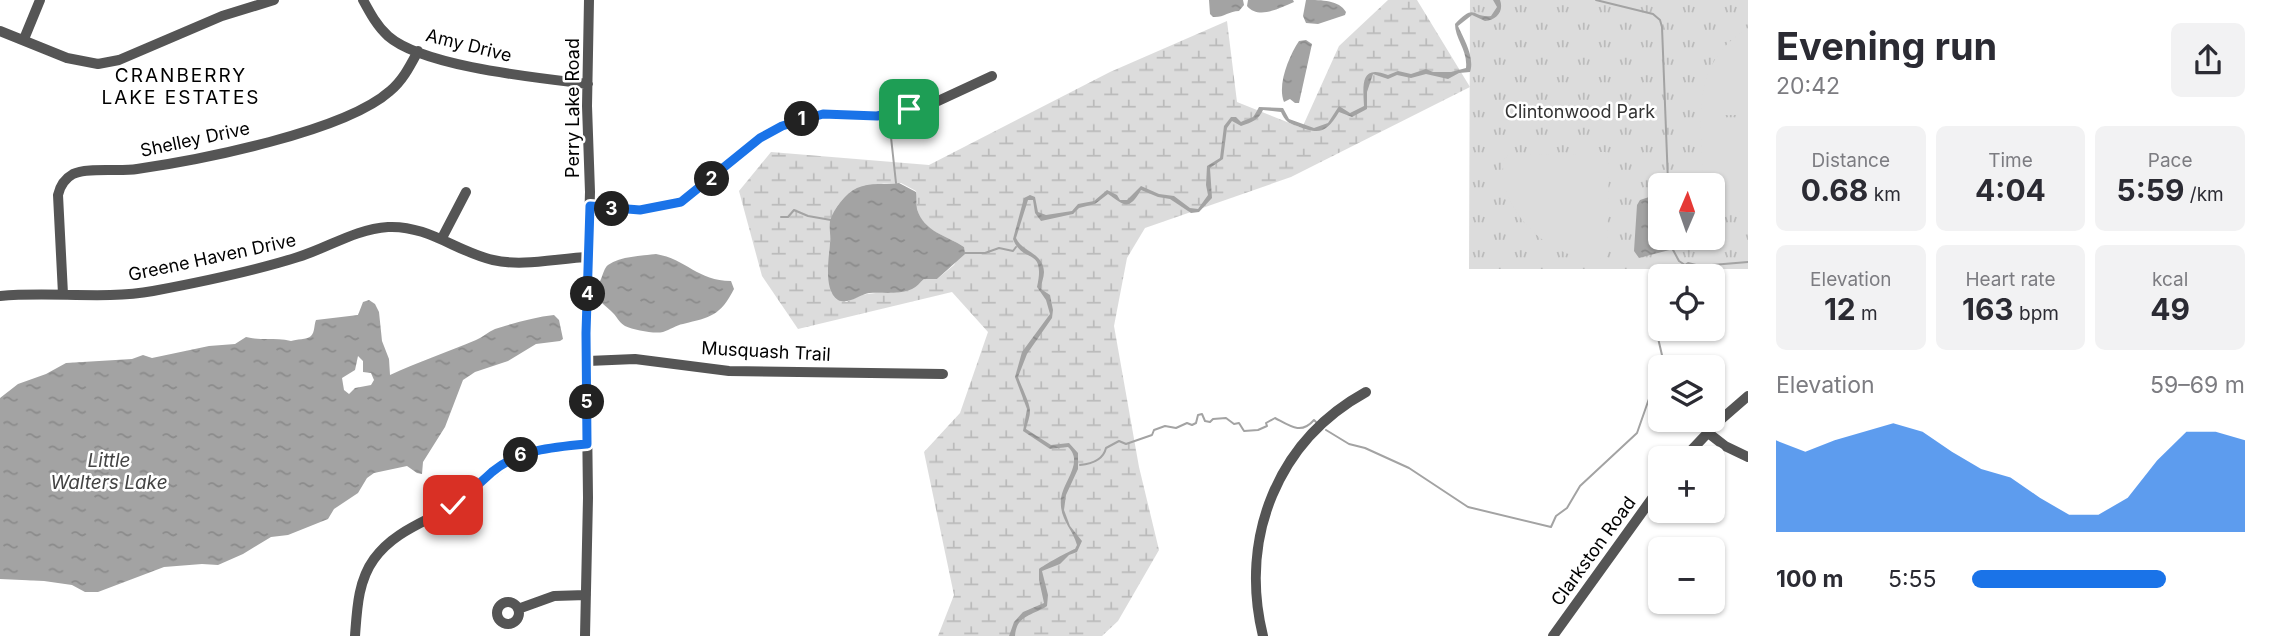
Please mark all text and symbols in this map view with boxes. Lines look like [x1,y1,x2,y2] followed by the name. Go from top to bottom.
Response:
[1776,23,1997,69] text: Evening run
[2171,23,2245,97] button: share
[424,24,514,66] street label: Amy Drive
[562,38,583,178] street label: Perry Lake Road
[101,64,261,109] district label: CRANBERRY LAKE ESTATES
[1776,72,1840,100] text: 20:42
[879,79,939,139] pin
[890,90,928,128] icon: arrive
[1505,101,1655,122] park label: Clintonwood Park
[784,102,820,136] pin: 1
[797,107,806,130] text: 1
[138,117,252,161] street label: Shelley Drive
[1812,149,1890,172] text: Distance
[1988,149,2033,172] text: Time
[2148,149,2193,172] text: Pace
[694,162,730,196] pin: 2
[706,167,717,190] text: 2
[1801,172,1868,208] text: 0.68
[1975,172,2046,208] text: 4:04
[2117,172,2184,208] text: 5:59
[1648,173,1726,250] north arrow
[1648,173,1725,614] map controls
[1868,183,1901,206] text: km
[2184,183,2224,206] text: /km
[594,192,630,227] pin: 3
[605,197,618,220] text: 3
[126,229,298,285] street label: Greene Haven Drive
[1648,264,1725,341] button: locate
[1810,268,1892,291] text: Elevation
[1965,268,2055,291] text: Heart rate
[2152,268,2188,291] text: kcal
[570,276,606,312] pin: 4
[581,282,594,305] text: 4
[1824,291,1856,327] text: 12
[1962,291,2014,327] text: 163
[2150,291,2190,327] text: 49
[1856,302,1878,325] text: m
[2014,302,2059,325] text: bpm
[701,337,831,365] street label: Musquash Trail
[1648,355,1725,432] button: layers
[1776,371,1875,399] text: Elevation
[2150,371,2245,399] text: 59–69 m
[570,384,604,420] pin: 5
[580,390,593,413] text: 5
[504,438,538,472] pin: 6
[514,443,527,466] text: 6
[1648,446,1725,523] button: +
[50,449,168,494] water label: Little Walters Lake
[423,475,483,535] pin
[434,486,472,524] icon: check
[1546,492,1640,610] street label: Clarkston Road
[1648,537,1725,614] button: −
[1776,565,1843,593] text: 100 m
[1888,565,1937,593] text: 5:55

